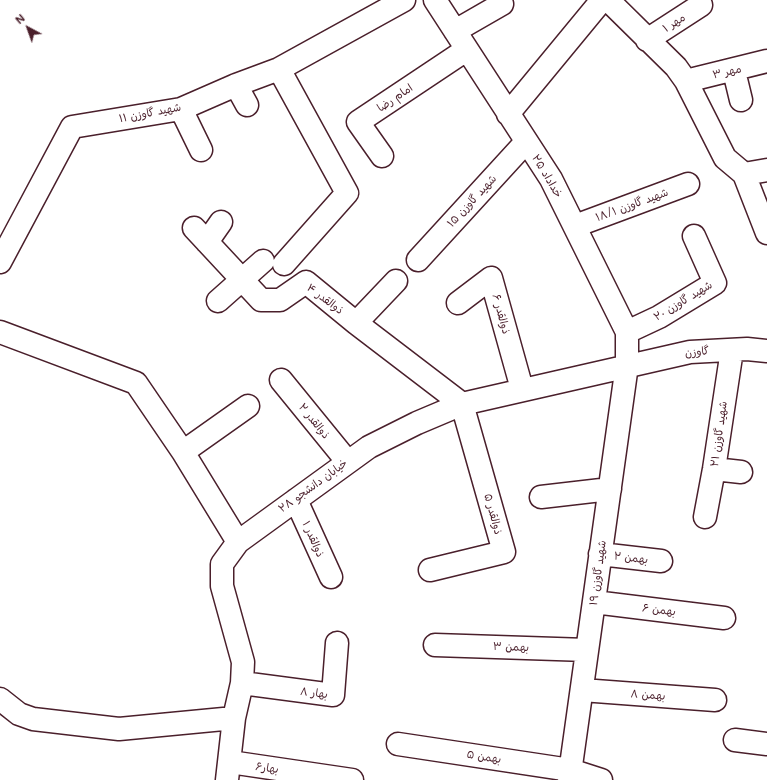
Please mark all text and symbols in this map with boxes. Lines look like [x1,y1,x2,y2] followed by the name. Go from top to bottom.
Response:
[8,8,48,48] north arrow
[12,10,28,27] text: N
[660,11,688,35] street label: مهر ۱
[711,62,743,82] street label: مهر ۳
[375,81,415,115] street label: امام رضا
[118,101,182,125] street label: شهید گاوزن ۱۱
[529,152,565,200] street label: خداداد ۲۵
[444,172,500,230] street label: شهید گاوزن ۱۵
[594,186,670,224] street label: شهید گاوزن ۱۸/۱
[651,278,715,324] street label: شهید گاوزن ۲۰
[304,281,346,317] street label: ذوالقدر ۴
[489,293,513,335] street label: ذوالقدر ۶
[684,344,710,360] street label: گاوزن
[708,400,730,468] street label: شهید گاوزن ۲۱
[296,401,332,441] street label: ذوالقدر ۲
[276,457,350,515] street label: خیابان دانشجو ۲۸
[481,492,505,536] street label: ذوالقدر ۵
[299,519,327,559] street label: ذوالقدر ۱
[587,539,609,607] street label: شهید گاوزن ۱۹
[613,549,649,567] street label: بهمن ۲
[641,601,677,619] street label: بهمن ۶
[493,640,529,654] street label: بهمن ۳
[299,685,329,701] street label: بهار ۸
[630,687,666,703] street label: بهمن ۸
[466,748,502,766] street label: بهمن ۵
[255,760,279,776] street label: بهار۶

